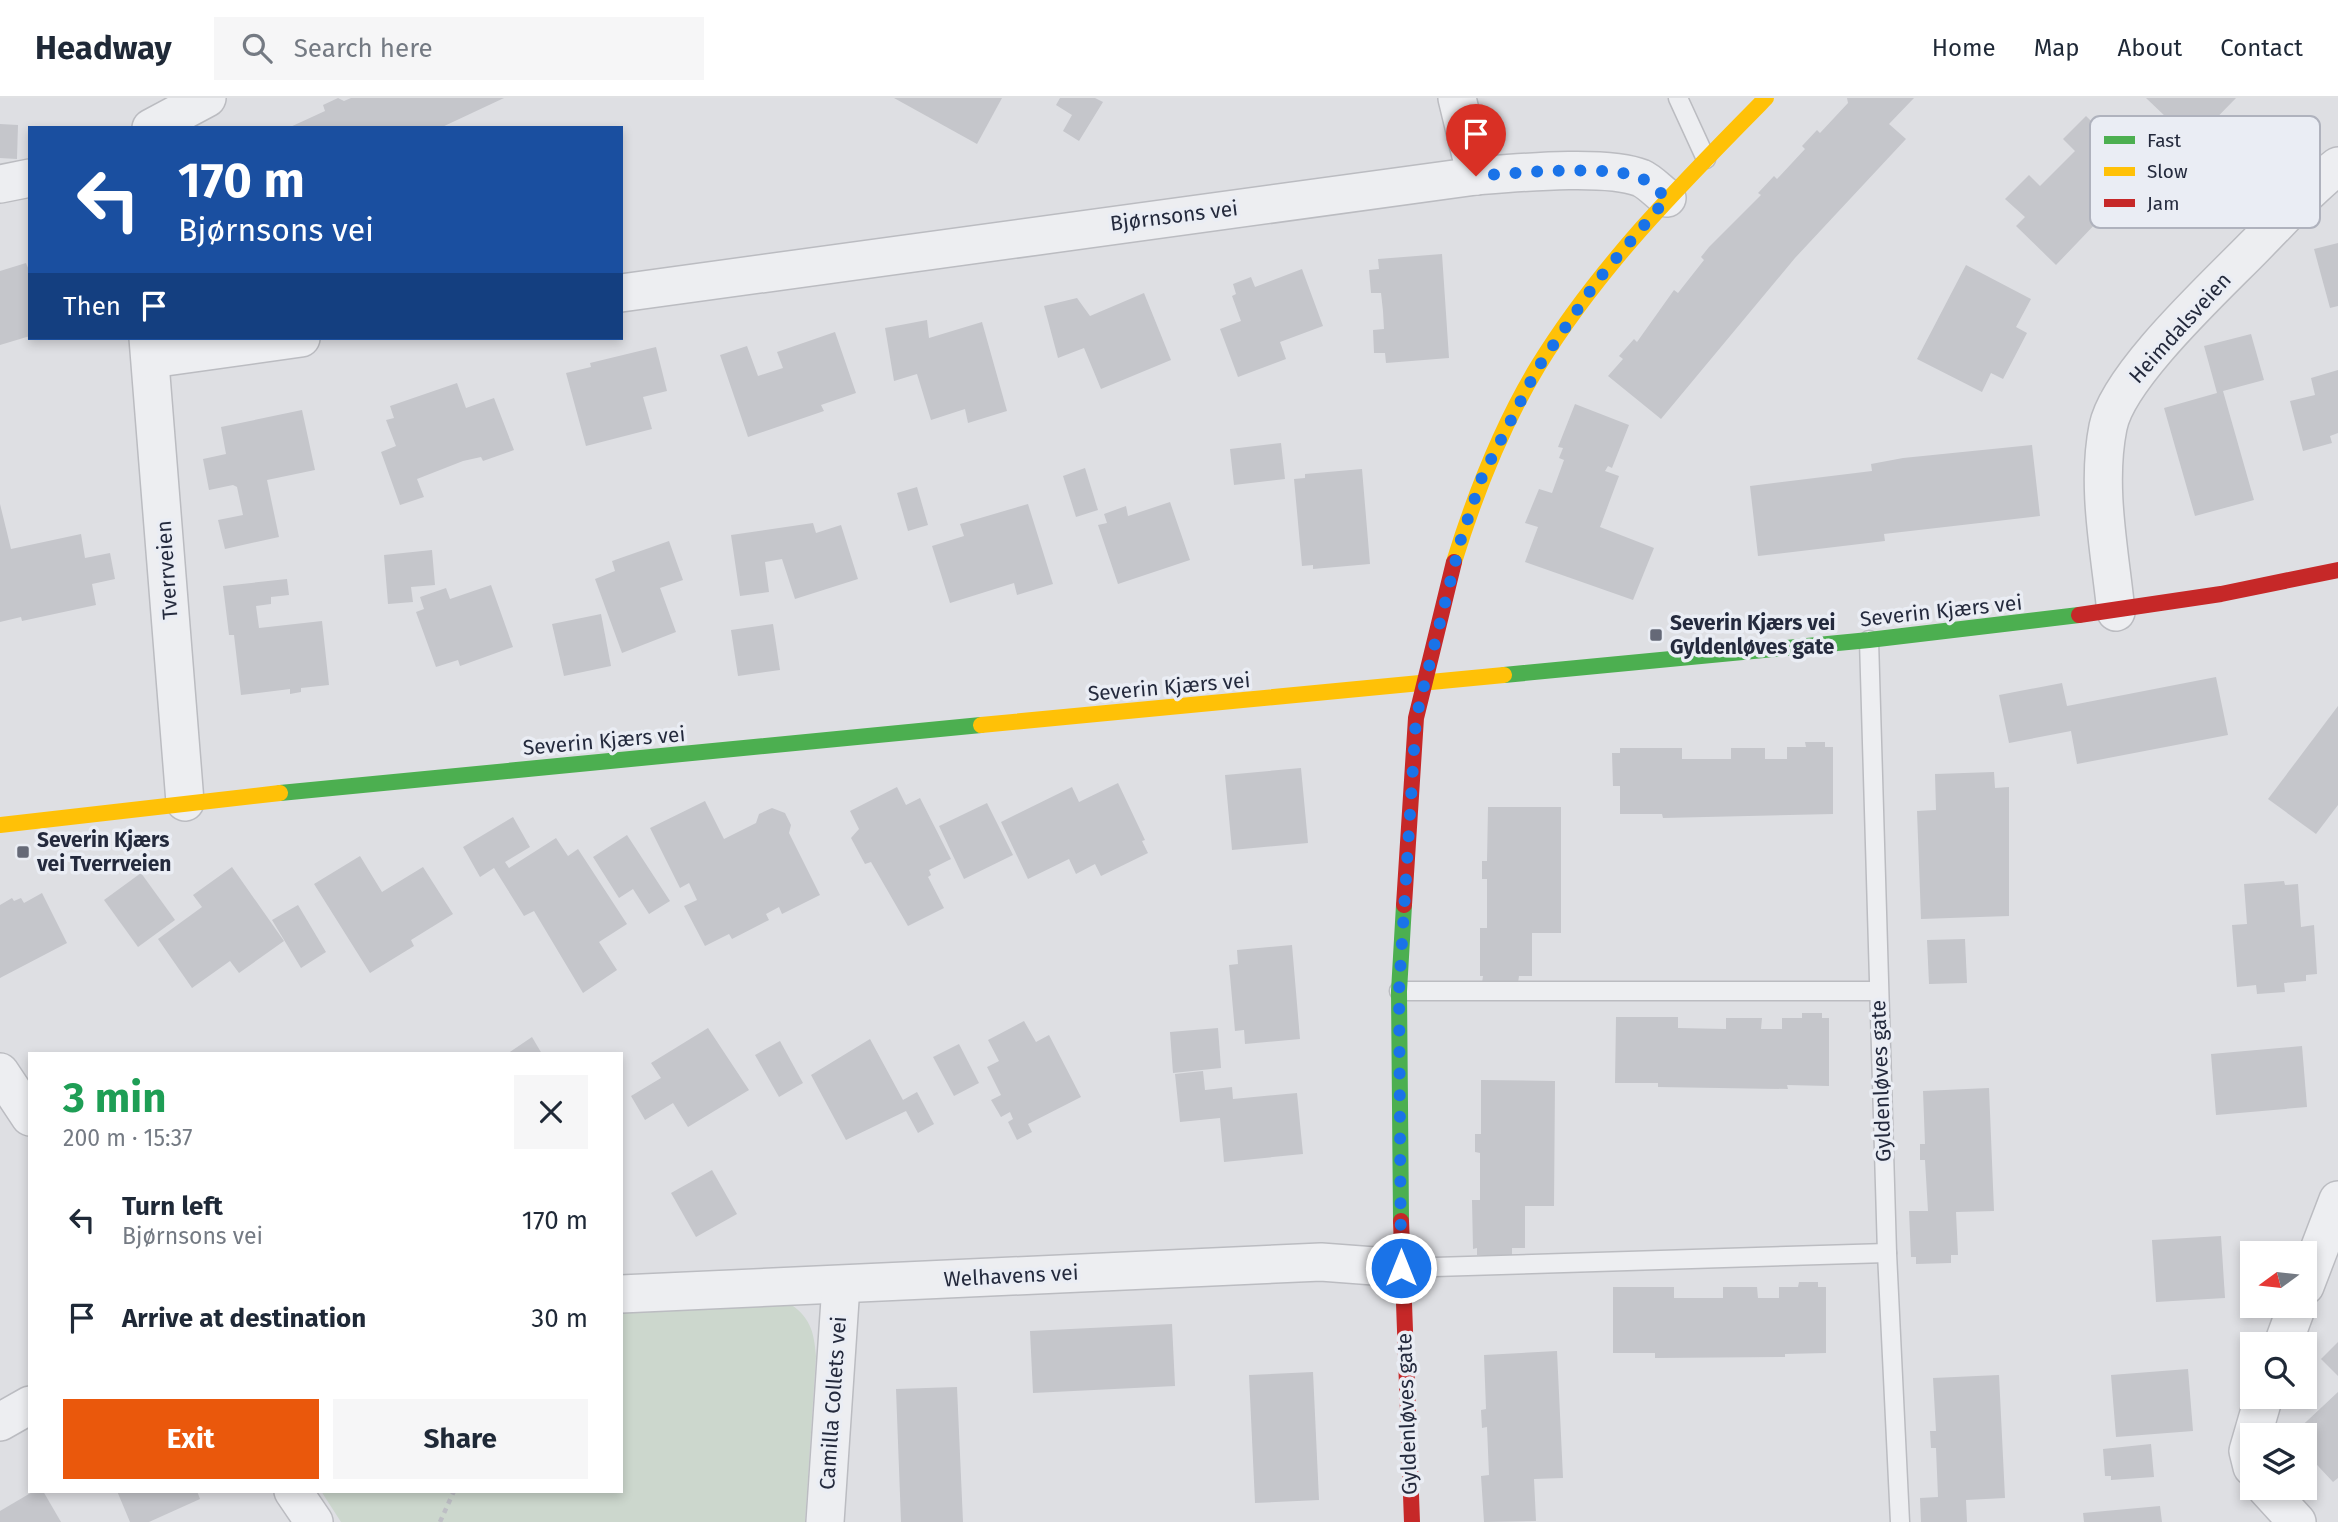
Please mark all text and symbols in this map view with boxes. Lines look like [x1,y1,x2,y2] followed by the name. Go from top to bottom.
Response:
[214,17,704,80] search box
[35,28,172,68] text: Headway
[238,29,276,67] icon: search
[294,33,433,64] text: Search here
[1932,34,1996,62] text: Home
[2034,34,2080,62] text: Map
[2118,34,2182,62] text: About
[2220,34,2303,62] text: Contact
[1446,104,1506,176] pin
[1457,115,1495,153] icon: arrive
[2090,116,2320,228] legend
[2147,129,2181,152] text: Fast
[178,151,305,210] text: 170 m
[63,154,154,245] icon: left
[2147,160,2188,183] text: Slow
[2147,192,2179,215] text: Jam
[1109,195,1239,237] street label: Bjørnsons vei
[178,211,374,249] text: Bjørnsons vei
[2123,267,2237,389] street label: Heimdalsveien
[135,287,173,325] icon: arrive
[63,291,121,322] text: Then
[151,520,183,620] street label: Tverrveien
[1859,590,2023,632] street label: Severin Kjærs vei
[1670,610,1835,660] place label: Severin Kjærs vei Gyldenløves gate
[1648,627,1664,643] marker: Severin Kjærs vei Gyldenløves gate
[1087,667,1251,707] street label: Severin Kjærs vei
[522,721,686,761] street label: Severin Kjærs vei
[36,827,171,877] place label: Severin Kjærs vei Tverrveien
[15,844,31,860] marker: Severin Kjærs vei Tverrveien
[1865,1000,1897,1162] street label: Gyldenløves gate
[63,1073,166,1123] text: 3 min
[514,1075,588,1149] button: close
[63,1124,192,1152] text: 200 m · 15:37
[122,1191,223,1222] text: Turn left
[63,1201,101,1239] icon: left
[522,1205,588,1236] text: 170 m
[122,1222,263,1250] text: Bjørnsons vei
[1364,1231,1438,1305] position arrow
[2240,1241,2317,1318] north arrow
[2240,1241,2317,1500] map controls
[943,1259,1079,1293] street label: Welhavens vei
[63,1299,101,1337] icon: arrive
[122,1303,366,1334] text: Arrive at destination
[531,1303,588,1334] text: 30 m
[814,1315,852,1491] street label: Camilla Collets vei
[2240,1332,2317,1409] button: search
[1391,1333,1423,1495] street label: Gyldenløves gate
[63,1399,319,1479] button: Exit
[333,1399,588,1479] button: Share
[2240,1423,2317,1500] button: layers

